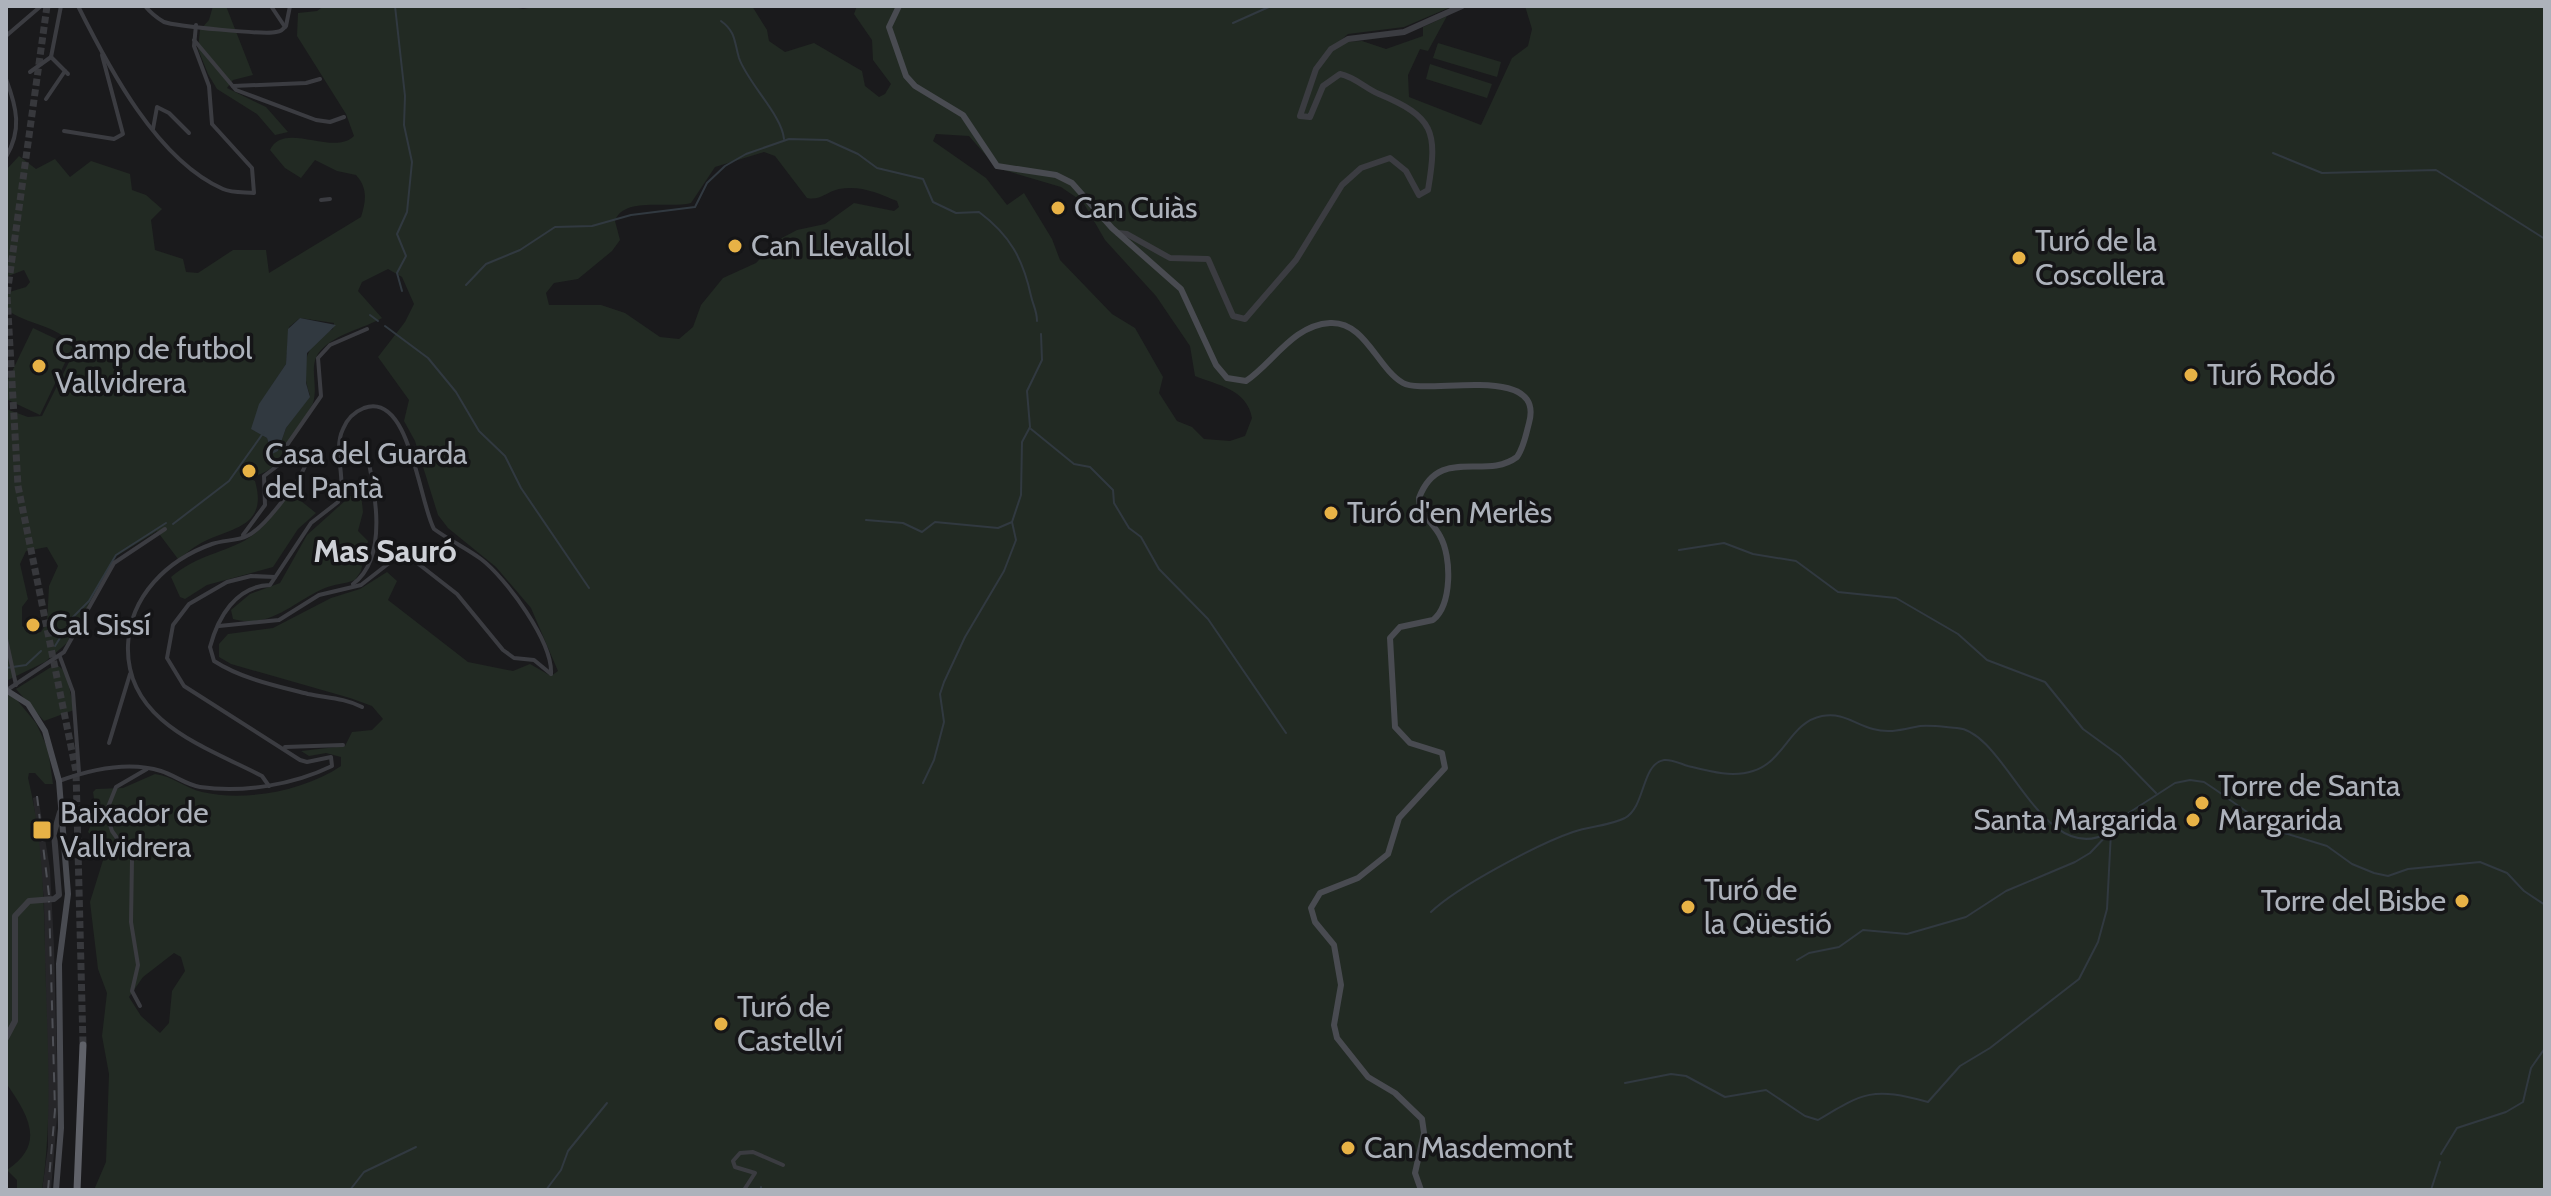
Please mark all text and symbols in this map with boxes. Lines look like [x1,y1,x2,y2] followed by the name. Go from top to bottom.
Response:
[1074,189,1197,226] place label: Can Cuiàs
[1049,199,1067,217] marker: Can Cuiàs
[2035,222,2166,293] place label: Turó de la Coscollera
[751,227,911,264] place label: Can Llevallol
[726,237,744,255] marker: Can Llevallol
[2010,249,2028,267] marker: Turó de la Coscollera
[55,330,252,401] place label: Camp de futbol Vallvidrera
[2207,356,2336,393] place label: Turó Rodó
[30,357,48,375] marker: Camp de futbol Vallvidrera
[2182,366,2200,384] marker: Turó Rodó
[265,435,468,506] place label: Casa del Guarda del Pantà
[240,462,258,480] marker: Casa del Guarda del Pantà
[1347,494,1552,531] place label: Turó d'en Merlès
[1322,504,1340,522] marker: Turó d'en Merlès
[313,531,457,570] district label: Mas Sauró
[49,606,151,643] place label: Cal Sissí
[24,616,42,634] marker: Cal Sissí
[2218,767,2401,838] place label: Torre de Santa Margarida
[60,794,209,865] place label: Baixador de Vallvidrera
[2193,794,2211,812] marker: Torre de Santa Margarida
[1973,801,2178,838] place label: Santa Margarida
[2184,811,2202,829] marker: Santa Margarida
[31,819,53,841] marker: Baixador de Vallvidrera
[1704,871,1832,942] place label: Turó de la Qüestió
[2261,882,2446,919] place label: Torre del Bisbe
[2453,892,2471,910] marker: Torre del Bisbe
[1679,898,1697,916] marker: Turó de la Qüestió
[737,988,843,1059] place label: Turó de Castellví
[712,1015,730,1033] marker: Turó de Castellví
[1364,1129,1573,1166] place label: Can Masdemont
[1339,1139,1357,1157] marker: Can Masdemont

